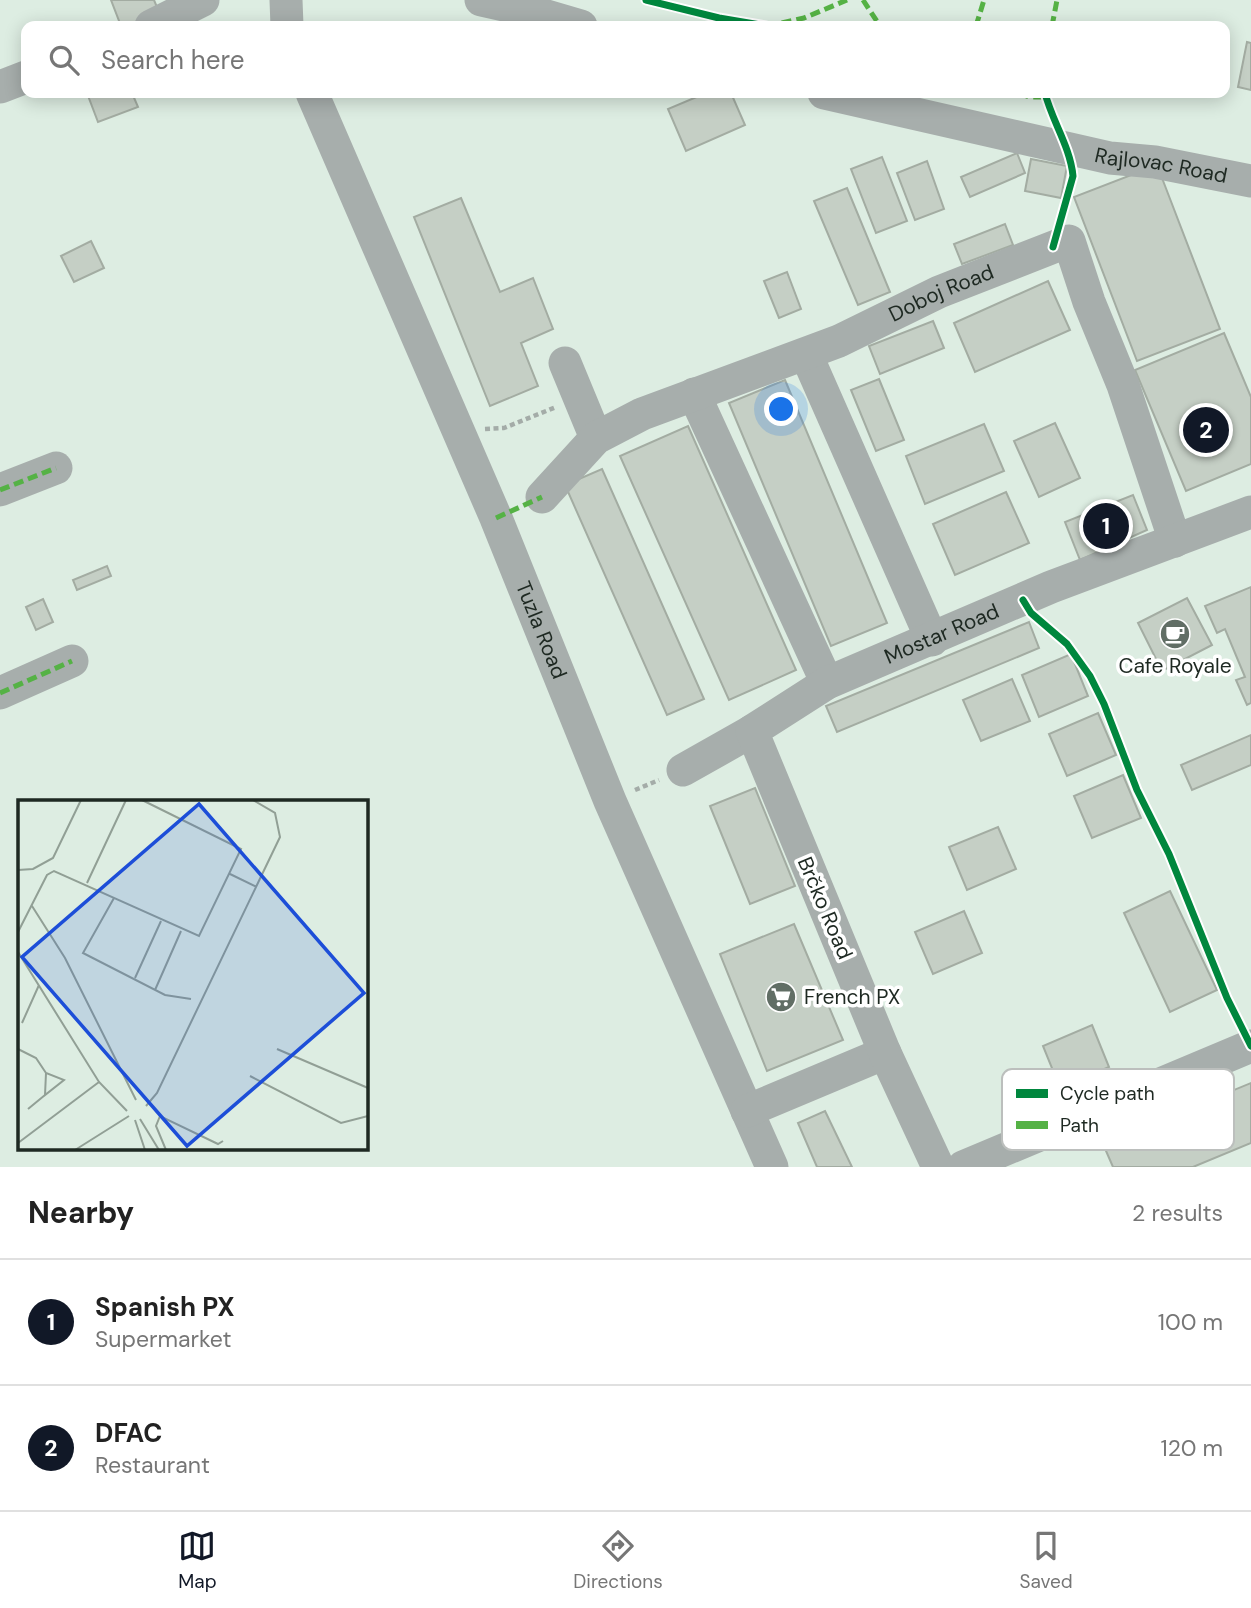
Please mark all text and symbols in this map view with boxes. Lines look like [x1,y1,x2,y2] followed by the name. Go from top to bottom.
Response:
[21,21,1230,98] search box
[45,41,83,79] icon: search
[101,43,244,77] text: Search here
[1092,141,1230,190] street label: Rajlovac Road
[884,258,998,329] street label: Doboj Road
[764,392,798,426] your location
[1183,404,1229,456] pin: 2
[1083,500,1129,552] pin: 1
[509,577,573,683] street label: Tuzla Road
[880,597,1003,671] street label: Mostar Road
[1158,617,1192,651] cafe icon: Cafe Royale
[1118,652,1232,680] place label: Cafe Royale
[18,800,368,1150] inset map
[791,852,859,964] street label: Brčko Road
[764,980,798,1014] supermarket icon: French PX
[804,983,900,1011] place label: French PX
[1002,1069,1234,1150] legend
[1060,1081,1155,1106] text: Cycle path
[1060,1113,1099,1138] text: Path
[28,1193,134,1232] text: Nearby
[1132,1198,1223,1228] text: 2 results
[95,1290,235,1324] text: Spanish PX
[47,1307,55,1337] text: 1
[1158,1307,1223,1337] text: 100 m
[95,1324,231,1354] text: Supermarket
[95,1416,162,1450] text: DFAC
[44,1433,58,1463] text: 2
[1160,1433,1223,1463] text: 120 m
[95,1450,210,1480] text: Restaurant
[178,1527,217,1594] tab: Map
[573,1527,663,1594] tab: Directions
[1019,1527,1073,1594] tab: Saved

